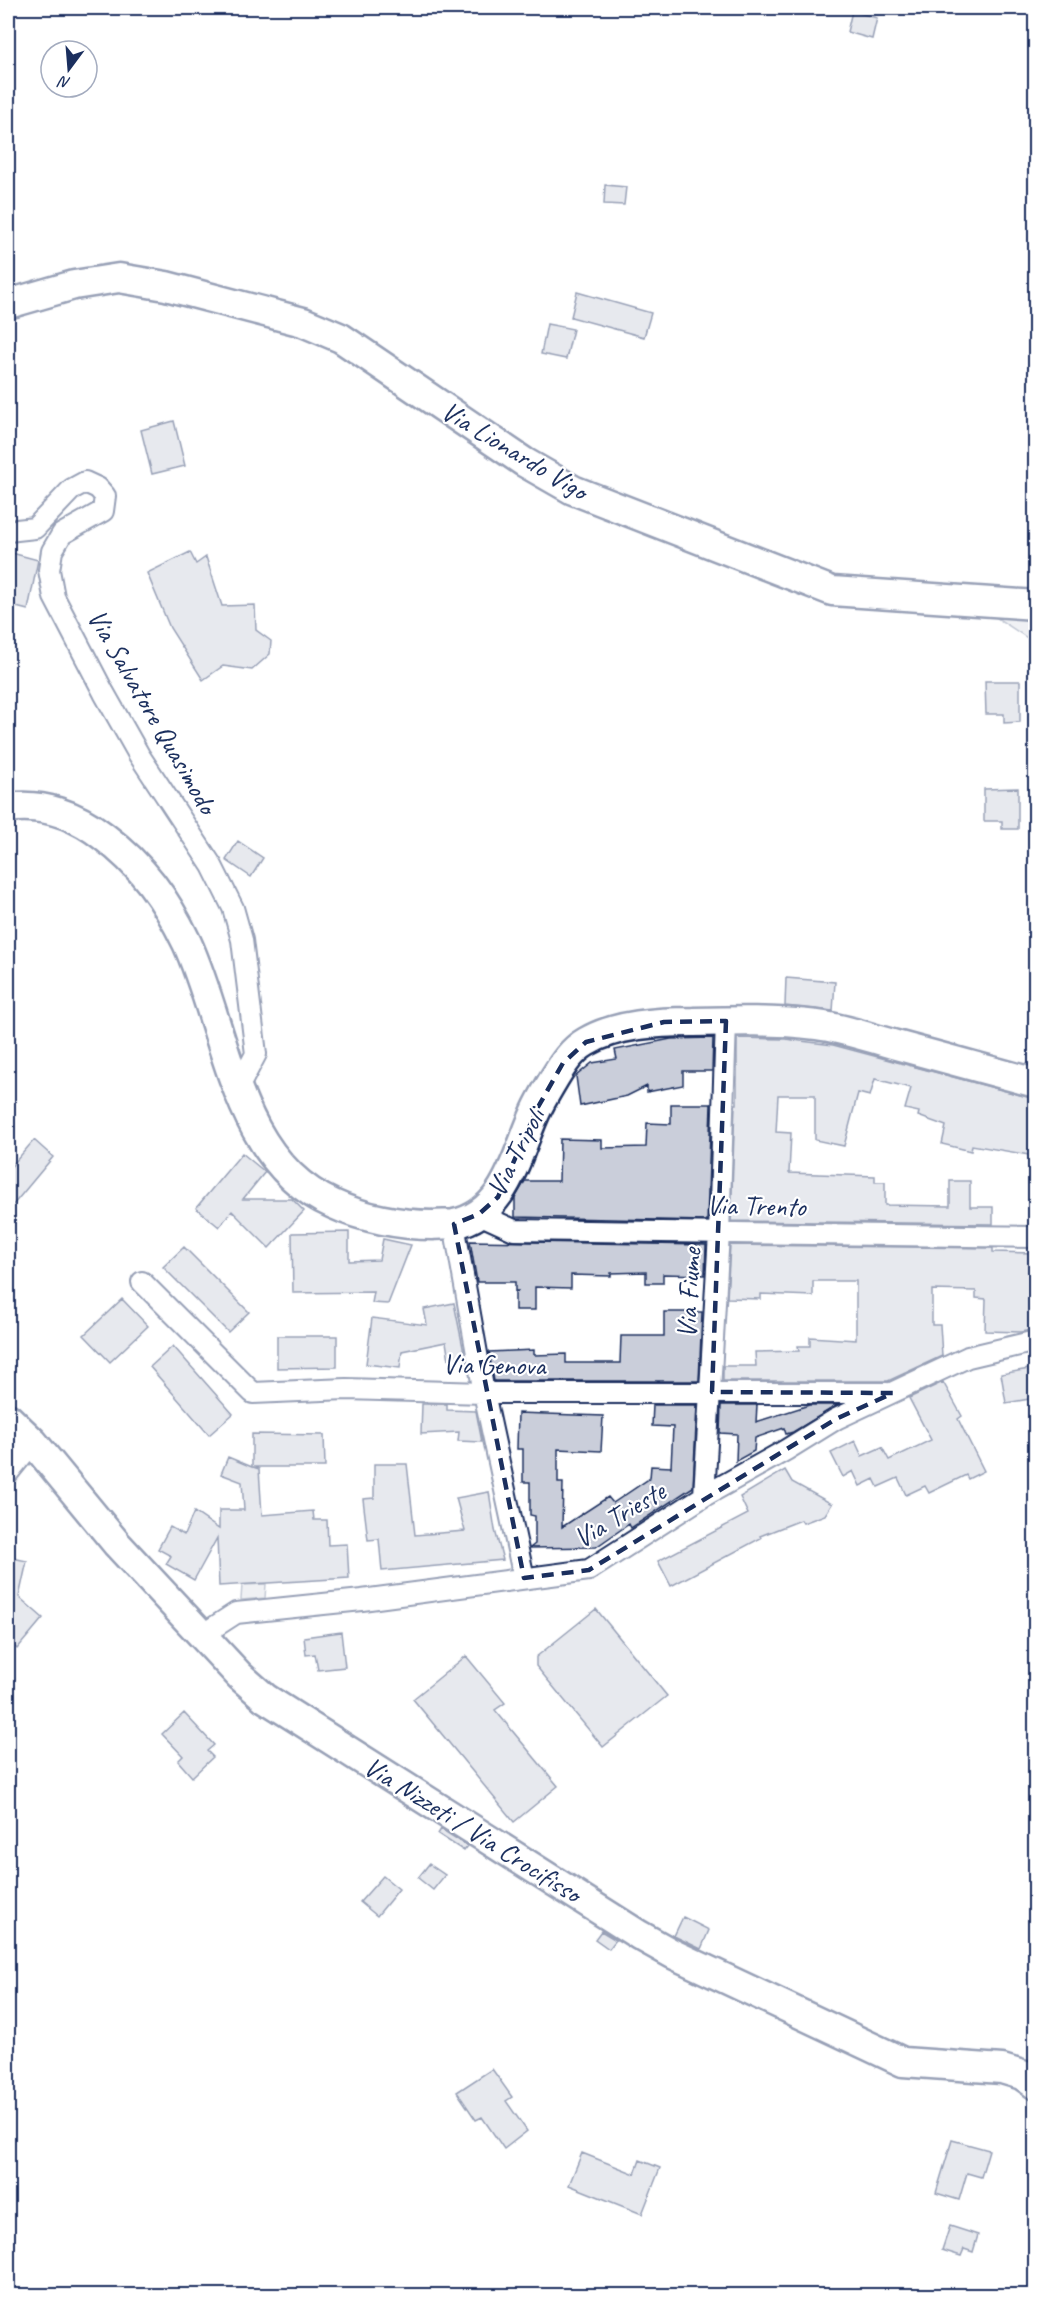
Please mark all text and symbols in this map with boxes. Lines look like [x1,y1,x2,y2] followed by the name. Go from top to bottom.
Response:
[39,39,99,99] north arrow
[55,71,73,93] text: N
[435,393,597,509] street label: Via Lionardo Vigo
[80,603,227,822] street label: Via Salvatore Quasimodo
[478,1099,554,1202] street label: Via Tripoli
[706,1187,808,1224] street label: Via Trento
[669,1245,708,1339] street label: Via Fiume
[442,1346,548,1383] street label: Via Genova
[567,1473,673,1555] street label: Via Trieste
[358,1749,590,1912] street label: Via Nizzeti / Via Crocifisso

